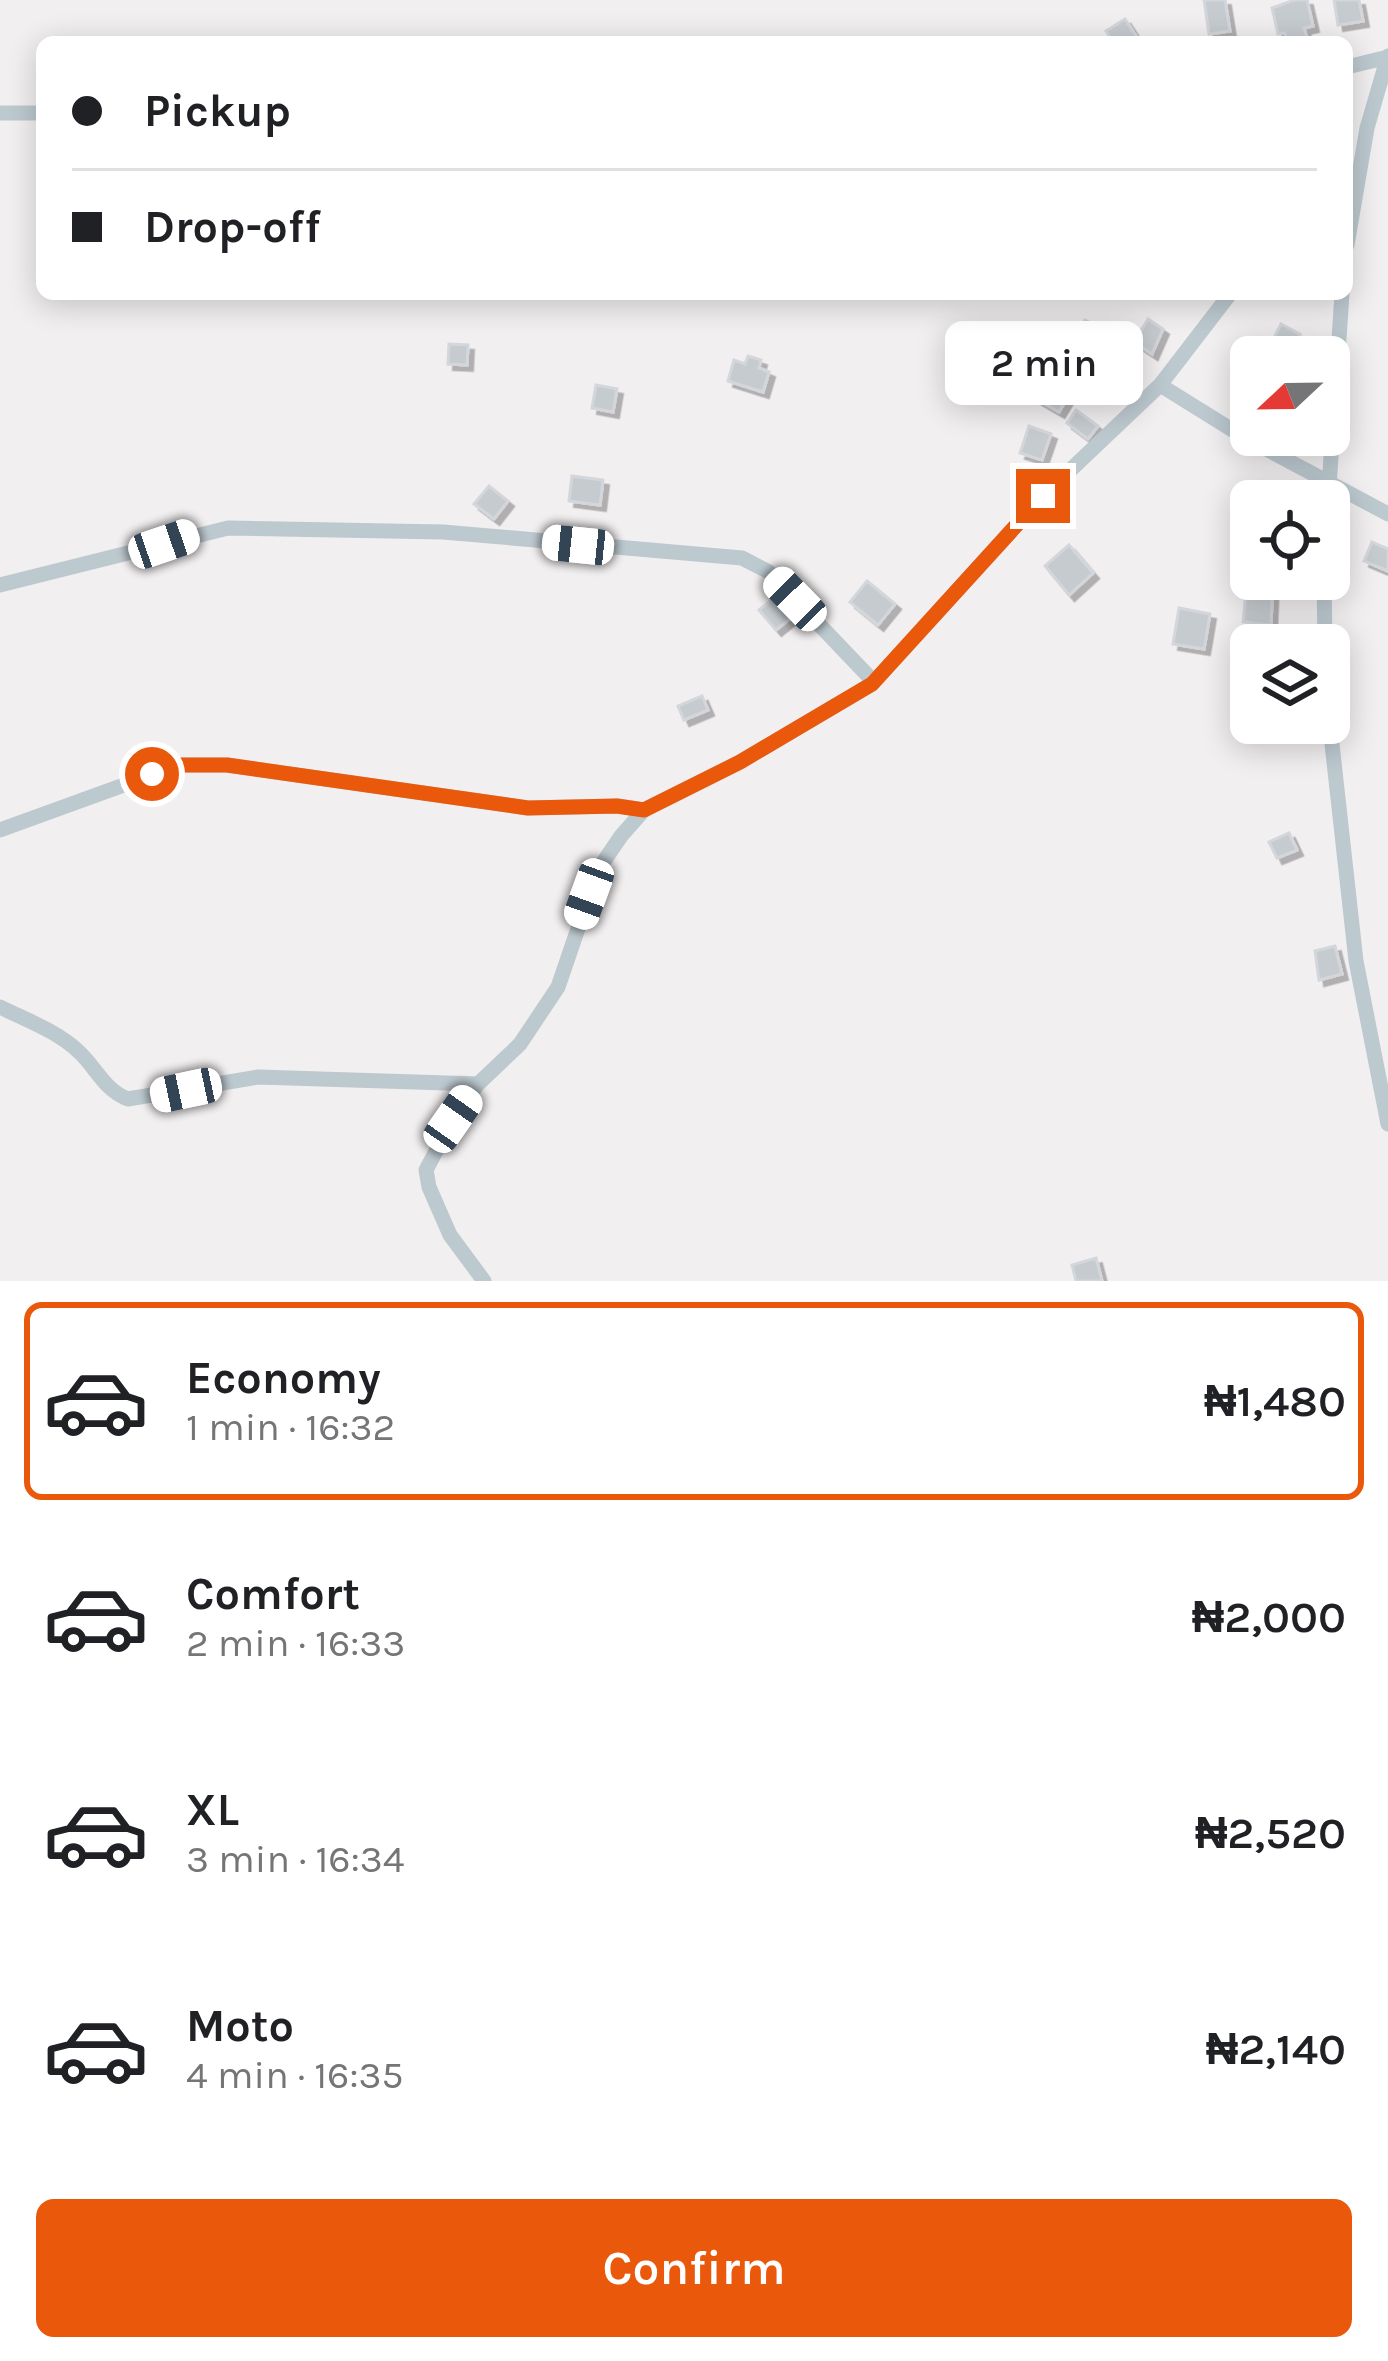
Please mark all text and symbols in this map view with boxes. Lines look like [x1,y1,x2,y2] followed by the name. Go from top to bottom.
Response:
[144,85,291,137] text: Pickup
[144,201,321,253] text: Drop-off
[944,322,1142,406] callout: 2 min
[1230,336,1350,456] north arrow
[1230,336,1350,744] map controls
[991,340,1097,386] text: 2 min
[1016,469,1070,523] route end
[1230,480,1350,600] button: locate
[124,515,204,573] car
[540,523,616,567] car
[757,561,833,637] car
[1230,624,1350,744] button: layers
[125,747,179,801] route start
[560,854,618,934] car
[147,1065,225,1115] car
[418,1079,488,1159] car
[42,1347,150,1455] icon: car
[186,1352,381,1404] text: Economy
[1204,1375,1346,1427] text: ₦1,480
[186,1404,395,1450] text: 1 min · 16:32
[42,1563,150,1671] icon: car
[186,1568,360,1620] text: Comfort
[1192,1591,1346,1643] text: ₦2,000
[186,1620,405,1666] text: 2 min · 16:33
[42,1779,150,1887] icon: car
[186,1784,239,1836] text: XL
[1195,1807,1346,1859] text: ₦2,520
[186,1836,404,1882] text: 3 min · 16:34
[42,1995,150,2103] icon: car
[186,2000,294,2052] text: Moto
[1206,2023,1346,2075] text: ₦2,140
[186,2052,403,2098] text: 4 min · 16:35
[36,2199,1352,2337] button: Confirm

